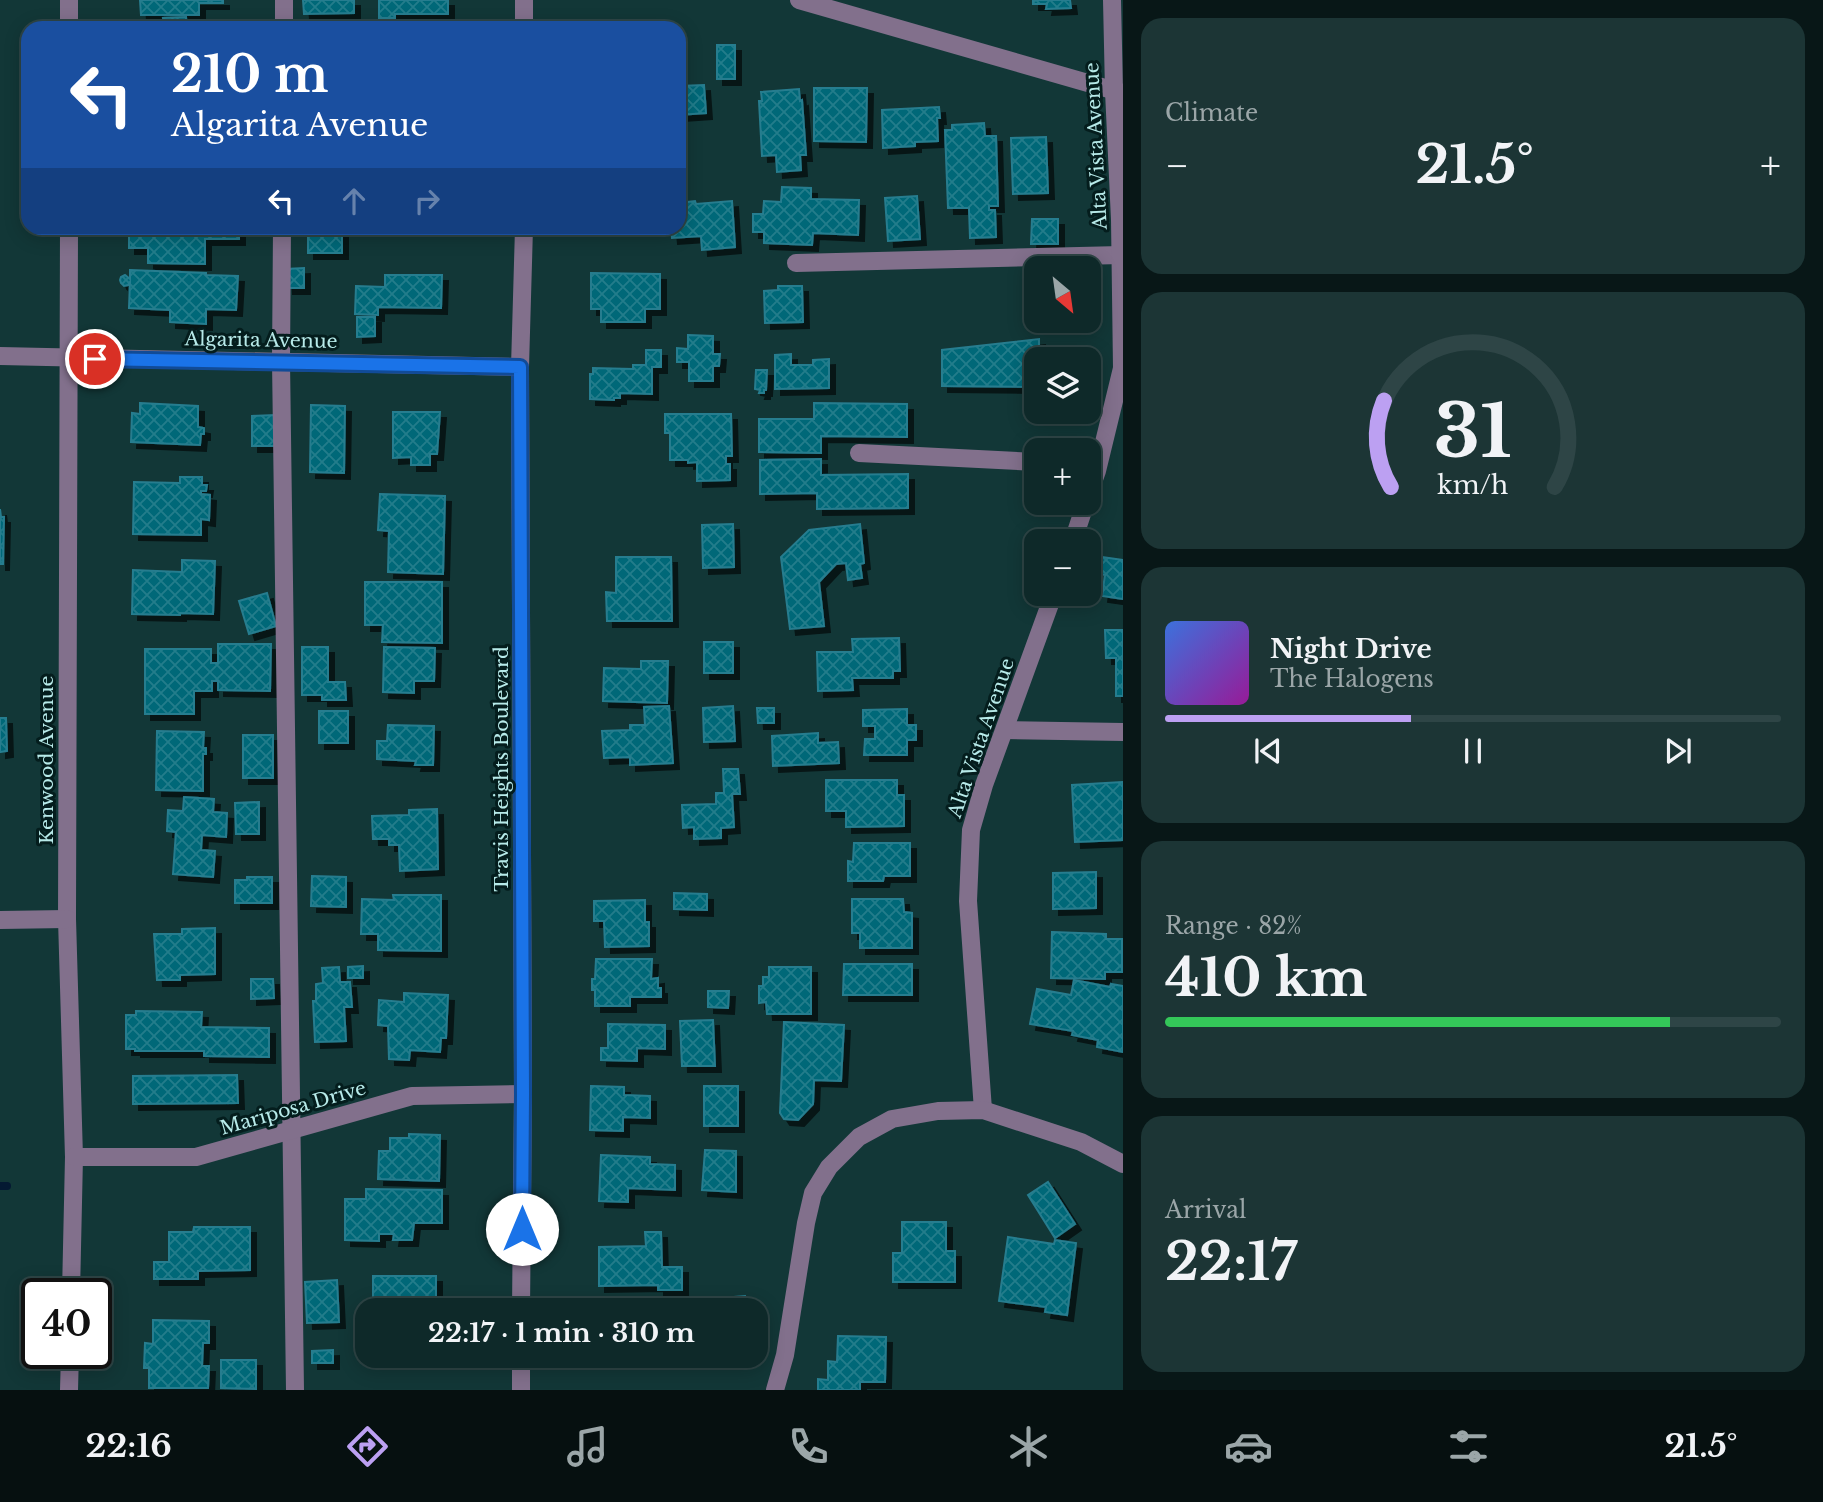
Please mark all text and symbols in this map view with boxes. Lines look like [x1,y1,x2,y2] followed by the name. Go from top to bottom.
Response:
[171,44,329,105] text: 210 m
[56,49,147,140] icon: left
[1080,62,1112,231] street label: Alta Vista Avenue
[1165,99,1258,127] text: Climate
[171,105,428,145] text: Algarita Avenue
[1415,133,1534,197] text: 21.5°
[1165,142,1189,189] text: −
[1760,142,1781,189] text: +
[262,182,300,220] icon: left
[335,182,373,220] icon: ahead
[408,182,446,220] icon: right
[1024,256,1101,332] north arrow
[1024,256,1101,606] map controls
[183,327,338,353] street label: Algarita Avenue
[65,329,125,389] pin
[76,340,114,378] icon: arrive
[1024,347,1101,424] button: layers
[1434,386,1512,477] text: 31
[1024,438,1101,515] button: +
[1438,469,1508,500] text: km/h
[1024,529,1101,606] button: −
[1270,633,1432,665] text: Night Drive
[490,646,513,892] street label: Travis Heights Boulevard
[943,655,1019,822] street label: Alta Vista Avenue
[1270,665,1434,693] text: The Halogens
[35,676,58,844] street label: Kenwood Avenue
[1249,732,1287,770] icon: previous
[1454,732,1492,770] icon: pause
[1659,732,1697,770] icon: next
[1165,912,1302,940] text: Range · 82%
[1165,946,1367,1010] text: 410 km
[217,1076,369,1140] street label: Mariposa Drive
[485,1192,559,1266] position arrow
[1165,1196,1246,1224] text: Arrival
[1165,1230,1297,1294] text: 22:17
[21,1278,112,1369] speed limit sign: 40
[428,1317,695,1349] text: 22:17 · 1 min · 310 m
[343,1422,392,1471] icon: directions
[563,1422,612,1471] icon: music
[784,1422,833,1471] icon: phone
[1004,1422,1053,1471] icon: climate
[1224,1422,1273,1471] icon: car
[1444,1422,1493,1471] icon: filters
[86,1426,172,1466] text: 22:16
[1665,1426,1737,1466] text: 21.5°

